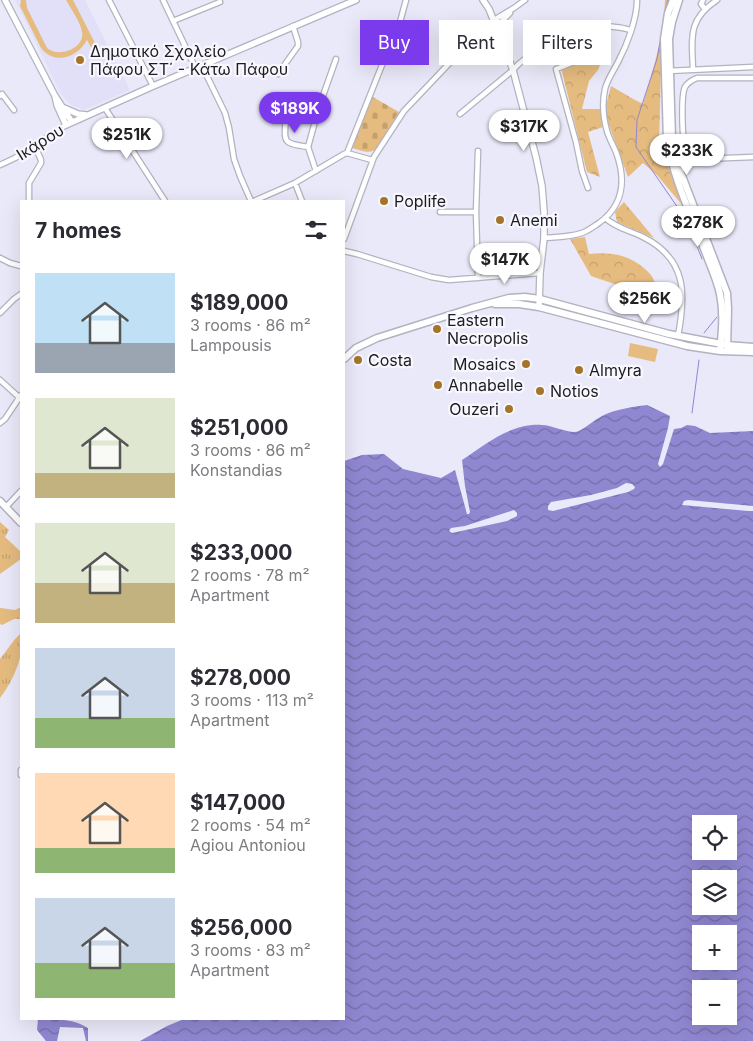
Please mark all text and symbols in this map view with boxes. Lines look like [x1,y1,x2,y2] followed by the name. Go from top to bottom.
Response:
[360,20,429,65] chip: Buy
[439,20,513,65] chip: Rent
[523,20,611,65] chip: Filters
[90,41,288,79] place label: Δημοτικό Σχολείο Πάφου ΣΤ΄ - Κάτω Πάφου
[74,54,86,66] marker: Δημοτικό Σχολείο Πάφου ΣΤ΄ - Κάτω Πάφου
[260,92,330,134] pin: $189K
[270,98,320,118] text: $189K
[489,110,559,152] pin: $317K
[500,116,548,136] text: $317K
[92,118,162,160] pin: $251K
[13,120,67,164] street label: Ικάρου
[102,124,152,144] text: $251K
[652,134,722,176] pin: $233K
[661,140,713,160] text: $233K
[394,191,446,211] place label: Poplife
[378,195,390,207] marker: Poplife
[663,206,733,248] pin: $278K
[510,210,558,230] place label: Anemi
[672,212,724,232] text: $278K
[494,214,506,226] marker: Anemi
[302,216,330,244] icon: filters
[35,218,122,243] text: 7 homes
[470,242,540,285] pin: $147K
[480,249,530,269] text: $147K
[610,282,680,324] pin: $256K
[619,288,671,308] text: $256K
[190,290,288,315] text: $189,000
[75,293,135,353] icon: home
[447,310,528,348] place label: Eastern Necropolis
[190,315,311,335] text: 3 rooms · 86 m²
[431,323,443,335] marker: Eastern Necropolis
[190,335,272,355] text: Lampousis
[368,350,412,370] place label: Costa
[352,354,364,366] marker: Costa
[453,354,516,374] place label: Mosaics
[520,358,532,370] marker: Mosaics
[589,360,642,380] place label: Almyra
[573,364,585,376] marker: Almyra
[448,375,523,395] place label: Annabelle
[432,379,444,391] marker: Annabelle
[550,381,599,401] place label: Notios
[534,385,546,397] marker: Notios
[449,399,499,419] place label: Ouzeri
[503,403,515,415] marker: Ouzeri
[190,415,288,440] text: $251,000
[75,418,135,478] icon: home
[190,440,311,460] text: 3 rooms · 86 m²
[190,460,282,480] text: Konstandias
[190,540,293,565] text: $233,000
[75,543,135,603] icon: home
[190,565,310,585] text: 2 rooms · 78 m²
[190,585,270,605] text: Apartment
[190,665,291,690] text: $278,000
[75,668,135,728] icon: home
[190,690,314,710] text: 3 rooms · 113 m²
[190,710,270,730] text: Apartment
[190,790,285,815] text: $147,000
[75,793,135,853] icon: home
[190,815,311,835] text: 2 rooms · 54 m²
[692,815,737,1025] map controls
[692,815,737,860] button: locate
[190,835,306,855] text: Agiou Antoniou
[692,870,737,915] button: layers
[190,915,292,940] text: $256,000
[75,918,135,978] icon: home
[692,925,737,970] button: +
[190,940,311,960] text: 3 rooms · 83 m²
[190,960,270,980] text: Apartment
[692,980,737,1025] button: −

